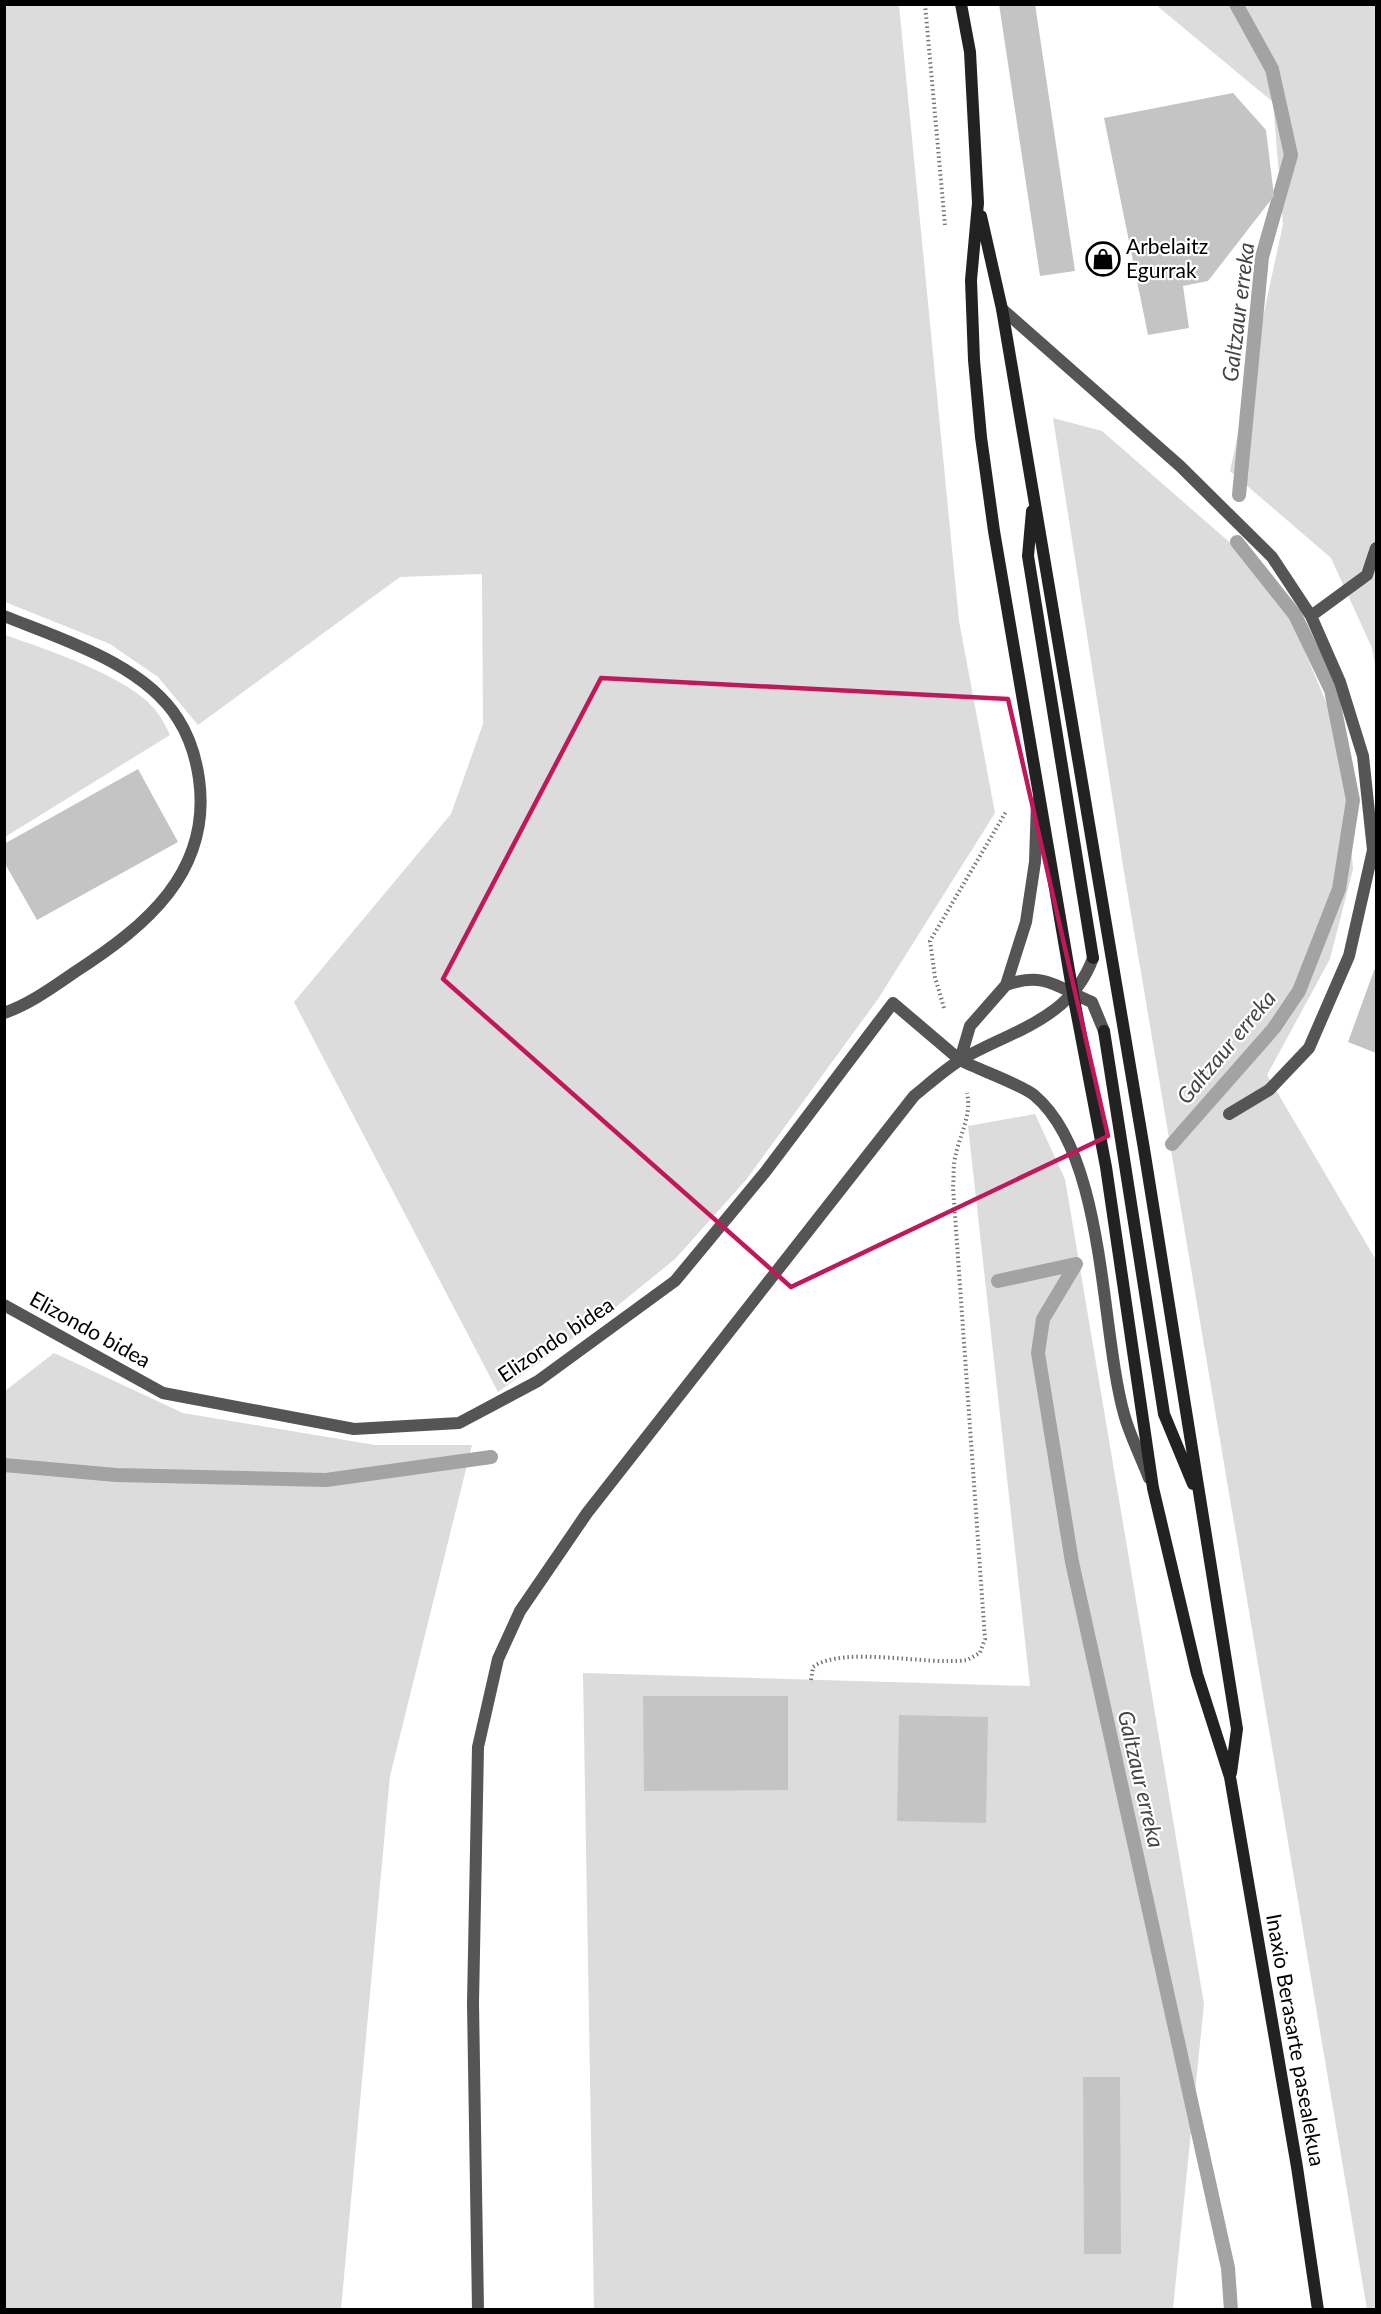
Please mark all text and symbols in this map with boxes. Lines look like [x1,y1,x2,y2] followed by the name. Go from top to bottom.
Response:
[1126,233,1208,282] place label: Arbelaitz Egurrak
[1085,241,1121,277] shop icon: Arbelaitz Egurrak
[1216,241,1259,383] water label: Galtzaur erreka
[1170,984,1281,1109] water label: Galtzaur erreka
[26,1285,155,1372] street label: Elizondo bidea
[493,1291,618,1387] street label: Elizondo bidea
[1113,1708,1170,1850] water label: Galtzaur erreka
[1262,1912,1331,2168] street label: Inaxio Berasarte pasealekua

